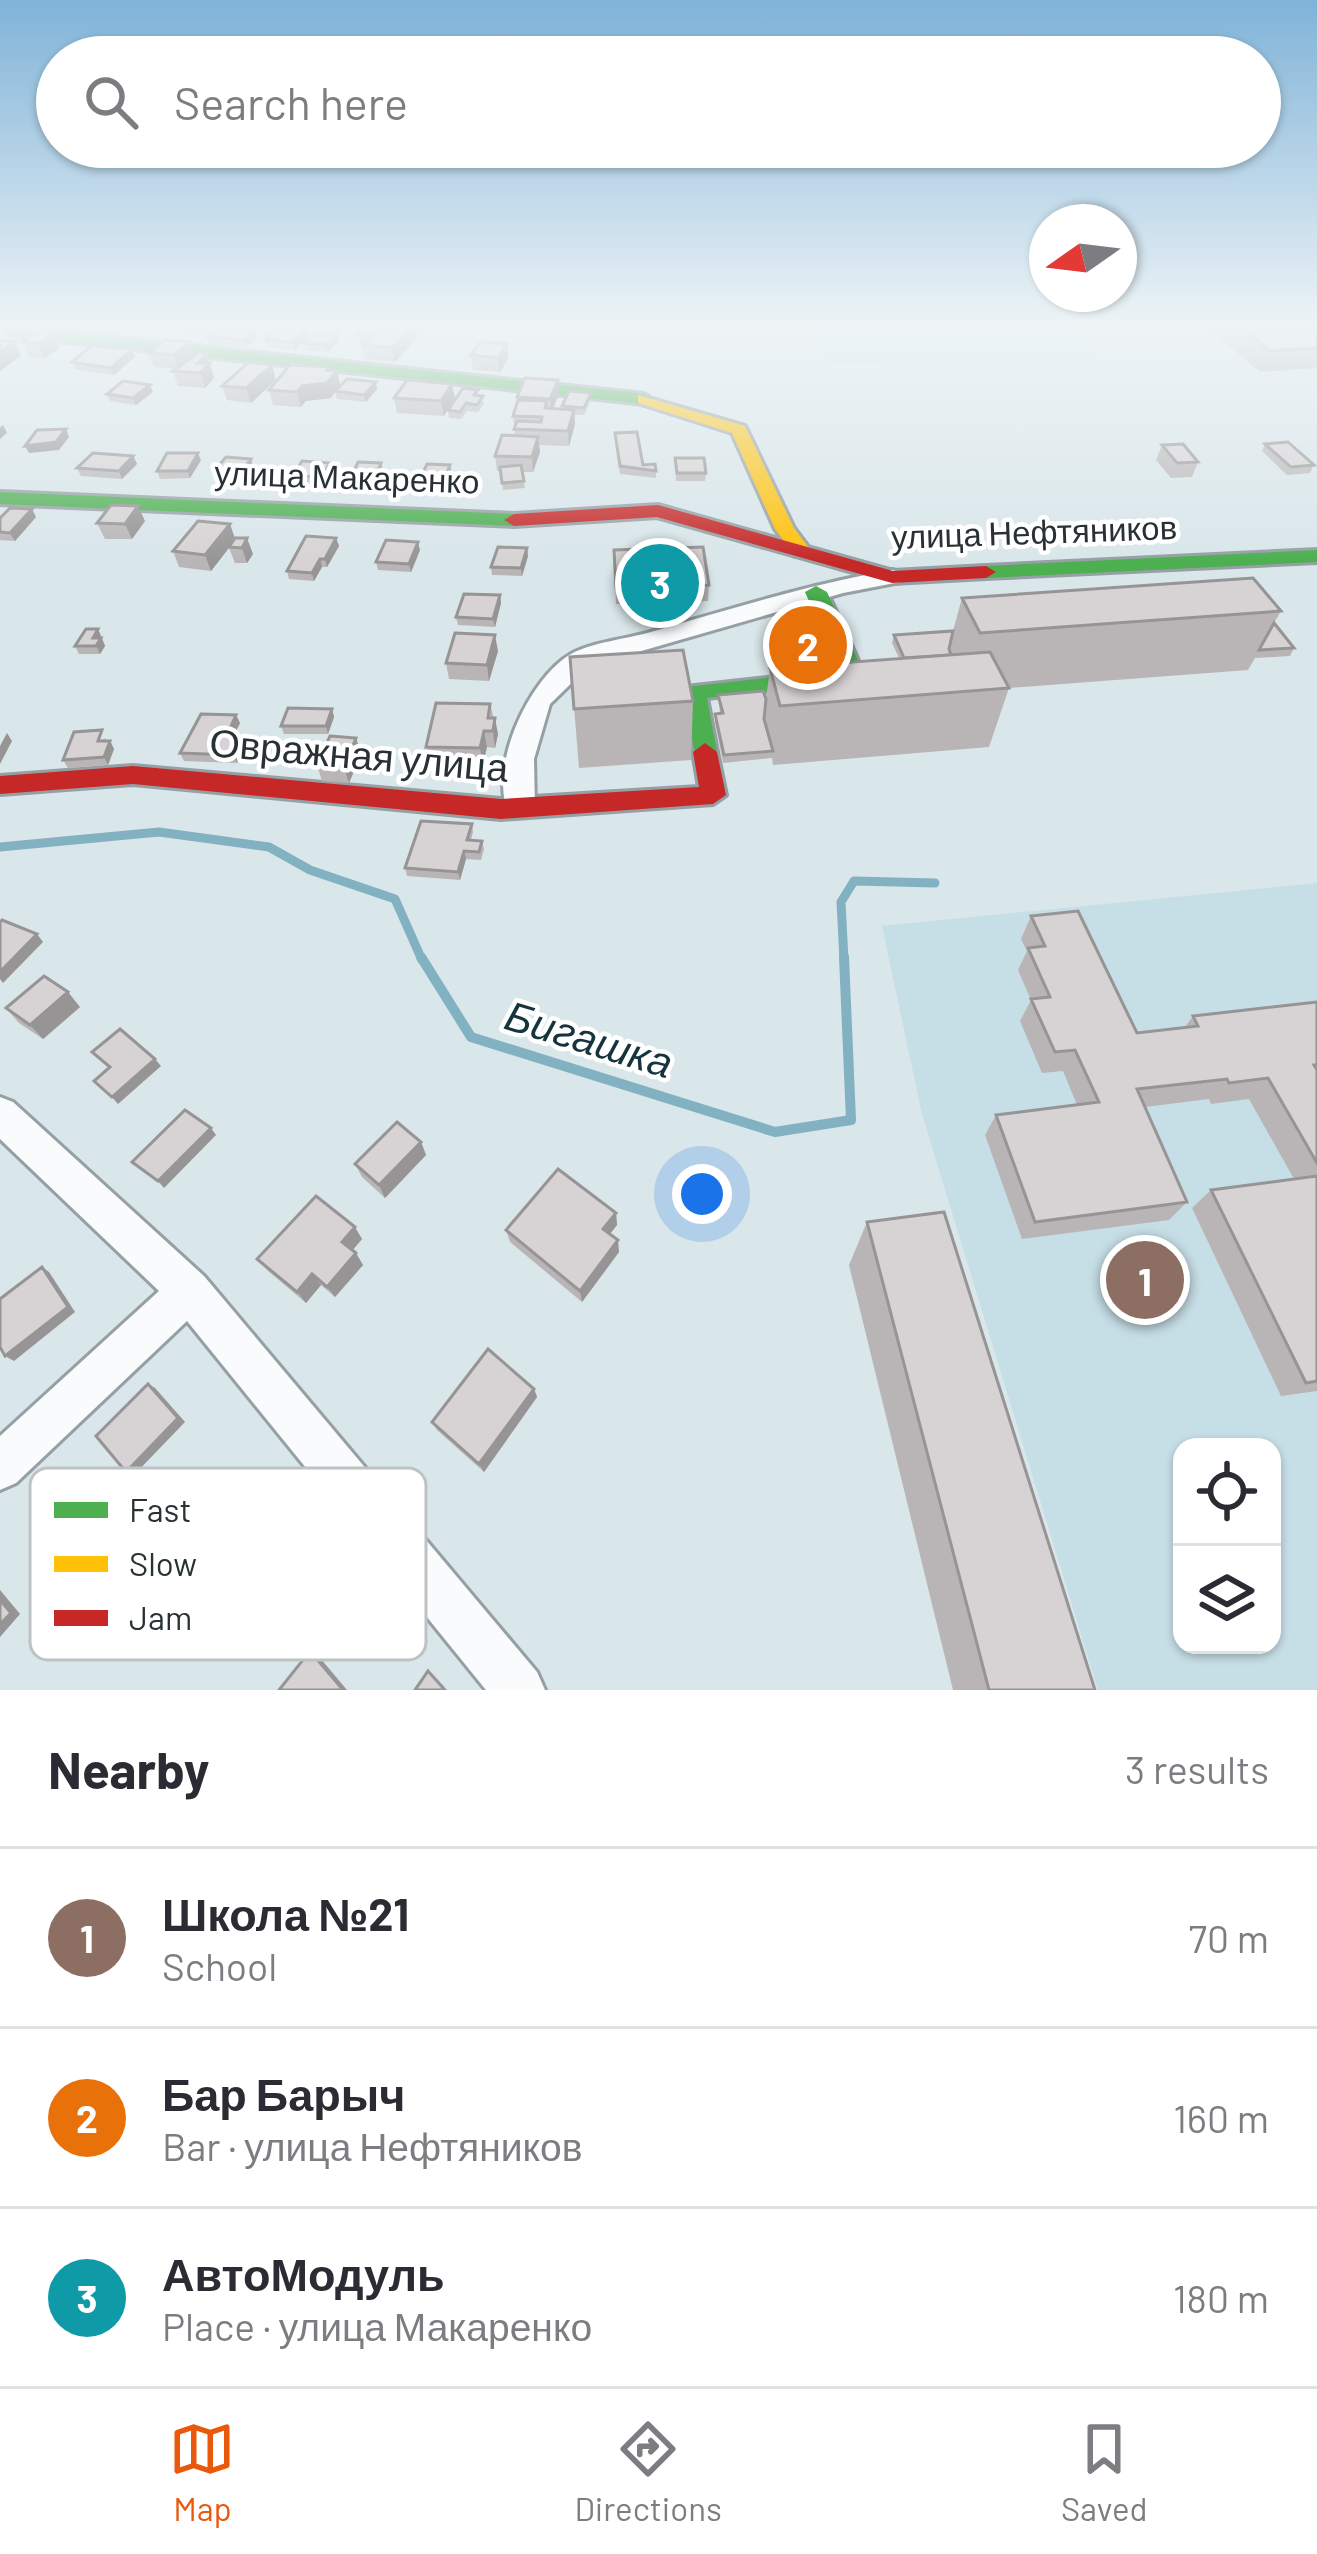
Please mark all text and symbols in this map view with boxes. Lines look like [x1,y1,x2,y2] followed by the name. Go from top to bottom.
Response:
[36,36,1281,168] search box
[78,69,144,135] icon: search
[174,75,408,129] text: Search here
[1029,204,1137,312] north arrow
[214,451,480,501] street label: улица Макаренко
[890,506,1178,556] street label: улица Нефтяников
[621,538,699,628] pin: 3
[769,600,847,690] pin: 2
[208,717,511,790] street label: Овражная улица
[500,988,679,1086] water label: Бигашка
[672,1164,732,1224] your location
[1106,1235,1184,1325] pin: 1
[1173,1438,1281,1654] map controls
[1173,1438,1281,1546] button: locate
[30,1468,426,1660] legend
[129,1489,191,1529] text: Fast
[129,1543,197,1583] text: Slow
[1173,1546,1281,1654] button: layers
[129,1597,192,1637] text: Jam
[48,1738,209,1799] text: Nearby
[1125,1745,1269,1792] text: 3 results
[162,1886,409,1940] text: Школа №21
[80,1914,94,1961] text: 1
[1188,1914,1269,1961] text: 70 m
[162,1942,277,1989] text: School
[162,2066,405,2120] text: Бар Барыч
[76,2094,98,2141] text: 2
[1173,2094,1269,2141] text: 160 m
[162,2122,582,2169] text: Bar · улица Нефтяников
[162,2246,445,2300] text: АвтоМодуль
[76,2274,98,2321] text: 3
[1173,2274,1269,2321] text: 180 m
[162,2302,592,2349] text: Place · улица Макаренко
[169,2416,235,2528] tab: Map
[574,2416,722,2528] tab: Directions
[1061,2416,1148,2528] tab: Saved

